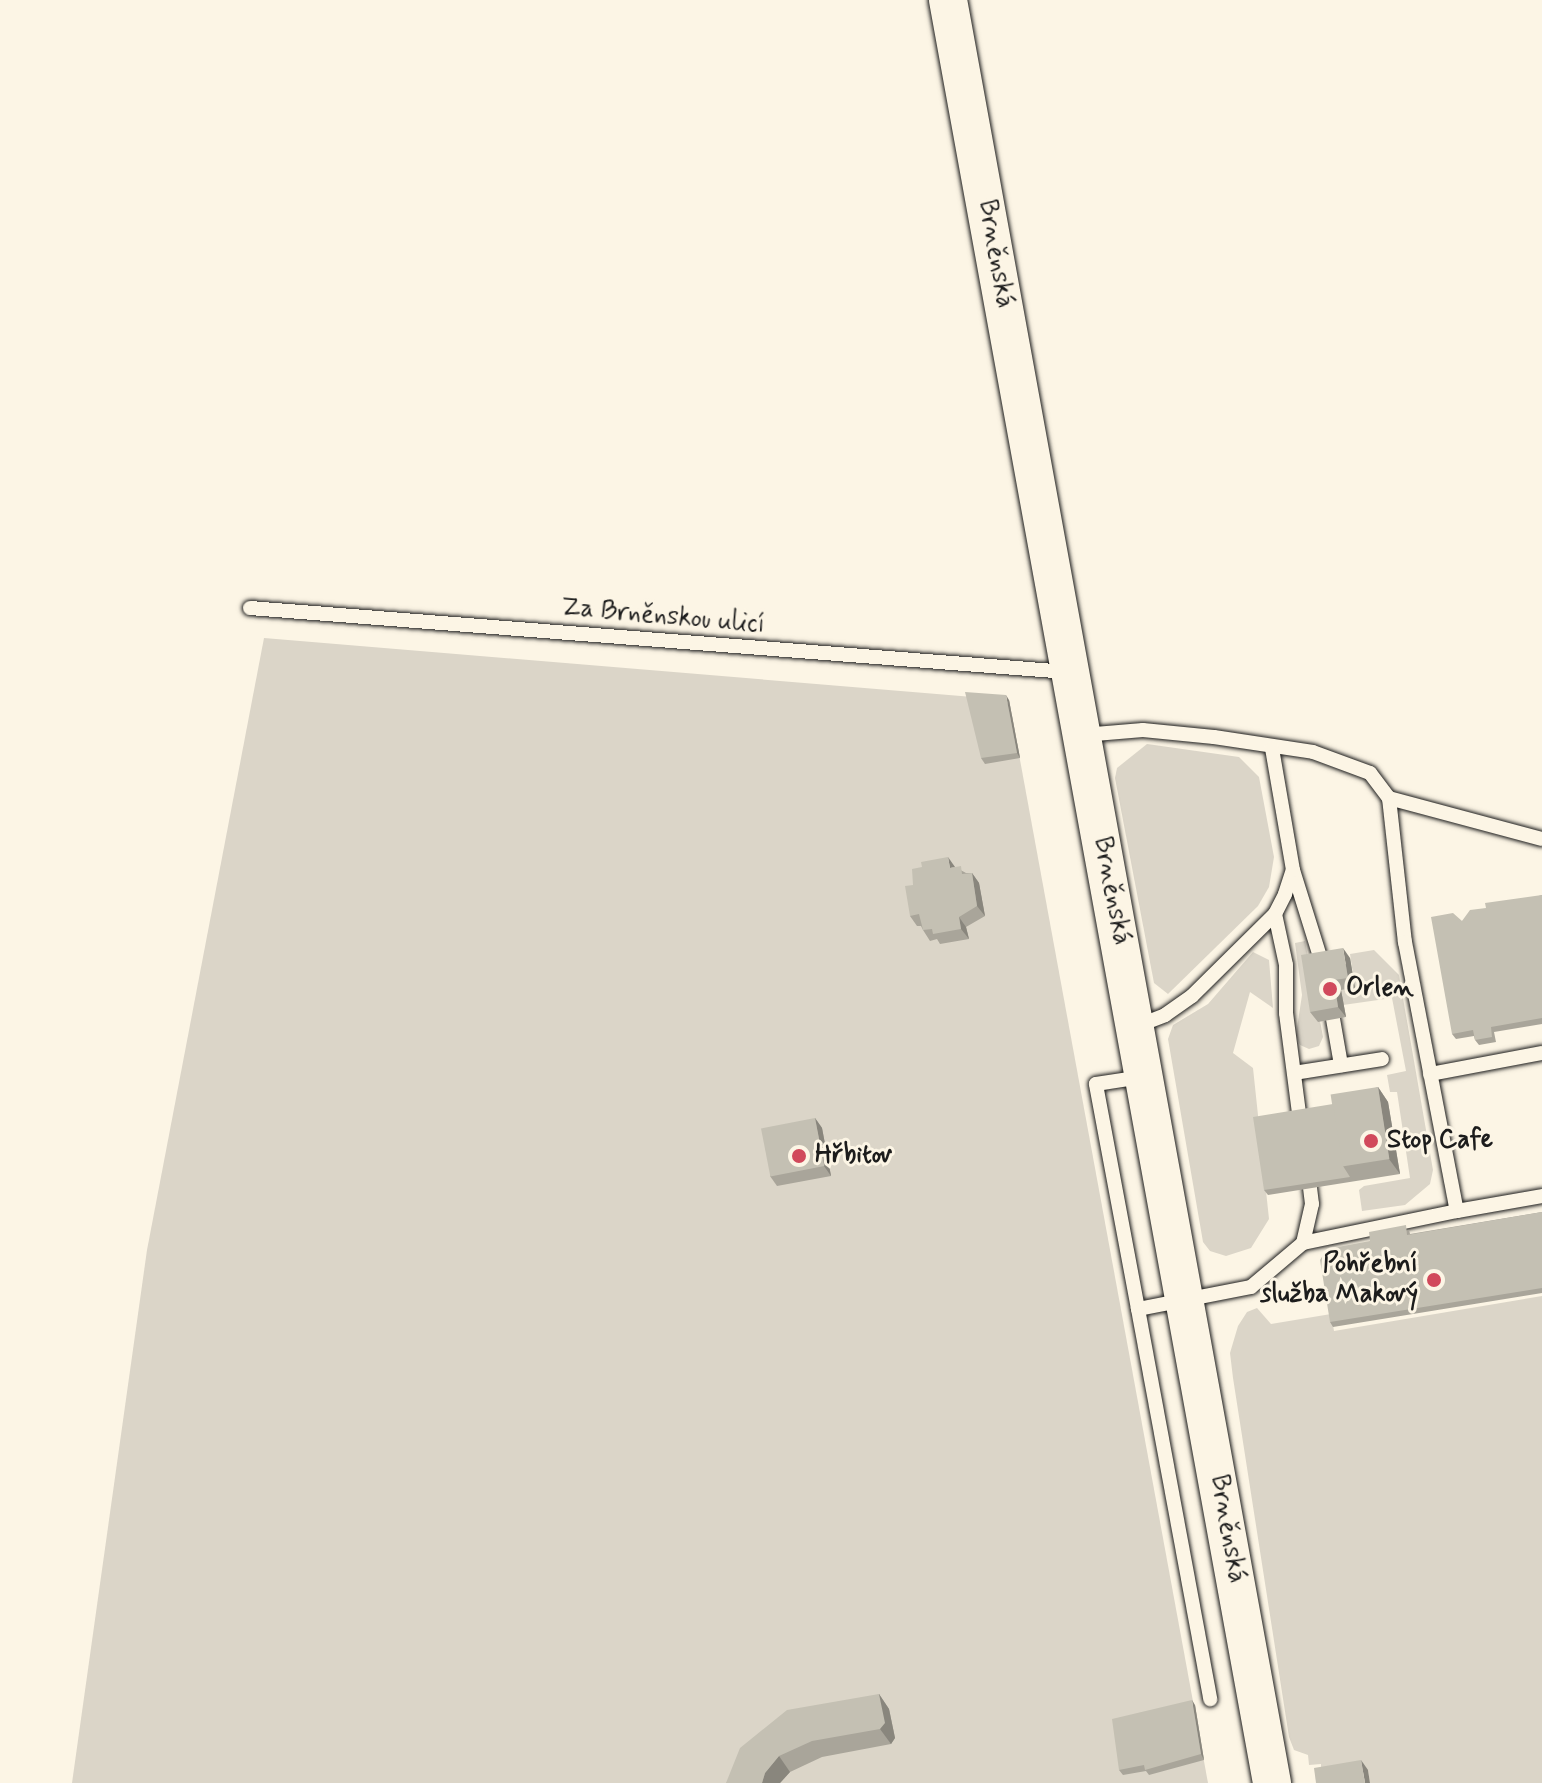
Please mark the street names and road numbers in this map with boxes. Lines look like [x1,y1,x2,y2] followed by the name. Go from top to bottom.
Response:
[970,197,1020,311] street label: Brněnská
[558,592,768,642] street label: Za Brněnskou ulicí
[1085,834,1137,948] street label: Brněnská
[1202,1472,1252,1586] street label: Brněnská

